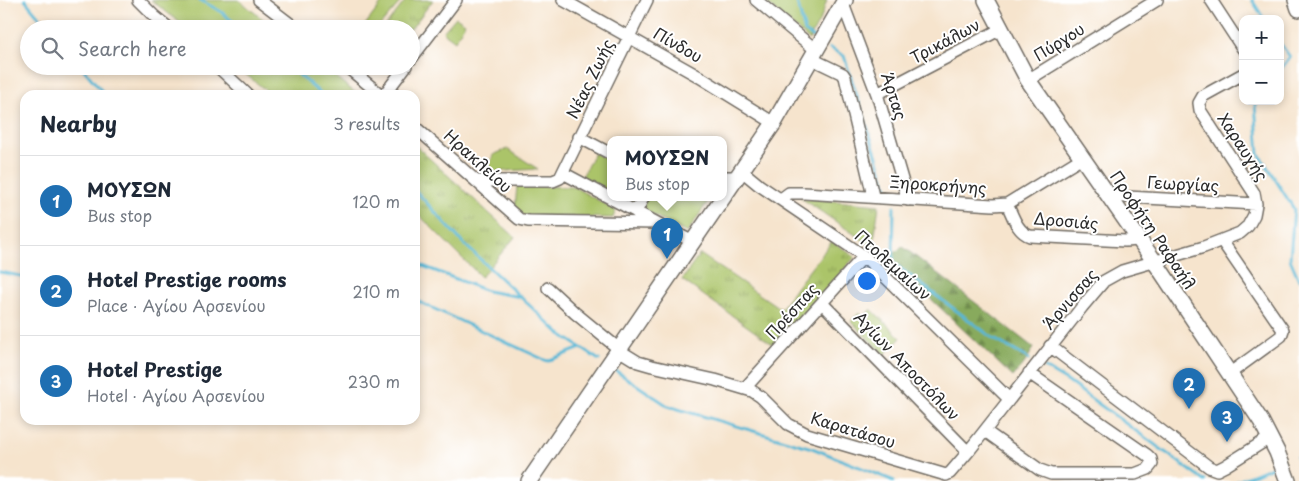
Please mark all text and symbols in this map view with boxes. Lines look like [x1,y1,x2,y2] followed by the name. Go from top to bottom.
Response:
[905,12,984,69] street label: Τρικάλων
[1239,15,1284,105] map controls
[1239,15,1284,60] button: +
[1028,16,1089,66] street label: Πύργου
[20,20,420,75] search box
[650,21,707,68] street label: Πίνδου
[38,34,66,62] icon: search
[78,34,187,62] text: Search here
[559,35,619,123] street label: Νέας Ζωής
[1239,60,1284,105] button: −
[876,69,914,123] street label: Άρτας
[40,107,117,139] text: Nearby
[1213,108,1275,185] street label: Χαραυγής
[333,111,400,135] text: 3 results
[439,123,518,197] street label: Ηρακλείου
[607,136,727,201] popup
[625,143,709,171] text: ΜΟΥΣΩΝ
[1105,165,1202,293] street label: Προφήτη Ραφαήλ
[889,169,987,199] street label: Ξηροκρήνης
[1146,169,1220,197] street label: Γεωργίας
[625,171,690,195] text: Bus stop
[87,175,172,203] text: ΜΟΥΣΩΝ
[52,189,60,213] text: 1
[353,189,400,213] text: 120 m
[87,203,152,227] text: Bus stop
[1033,205,1099,235] street label: Δροσιάς
[651,218,683,259] pin: 1
[850,223,937,305] street label: Πτολεμαίων
[1036,263,1102,334] street label: Άρνισσας
[87,265,287,293] text: Hotel Prestige rooms
[854,268,880,294] your location
[759,277,823,344] street label: Πρέσπας
[50,279,62,303] text: 2
[352,279,400,303] text: 210 m
[87,293,266,317] text: Place · Αγίου Αρσενίου
[849,305,966,425] street label: Αγίων Αποστόλων
[87,355,222,383] text: Hotel Prestige
[1173,368,1205,409] pin: 2
[51,369,61,393] text: 3
[348,369,400,393] text: 230 m
[87,383,265,407] text: Hotel · Αγίου Αρσενίου
[1211,401,1243,442] pin: 3
[808,405,899,453] street label: Καρατάσου

